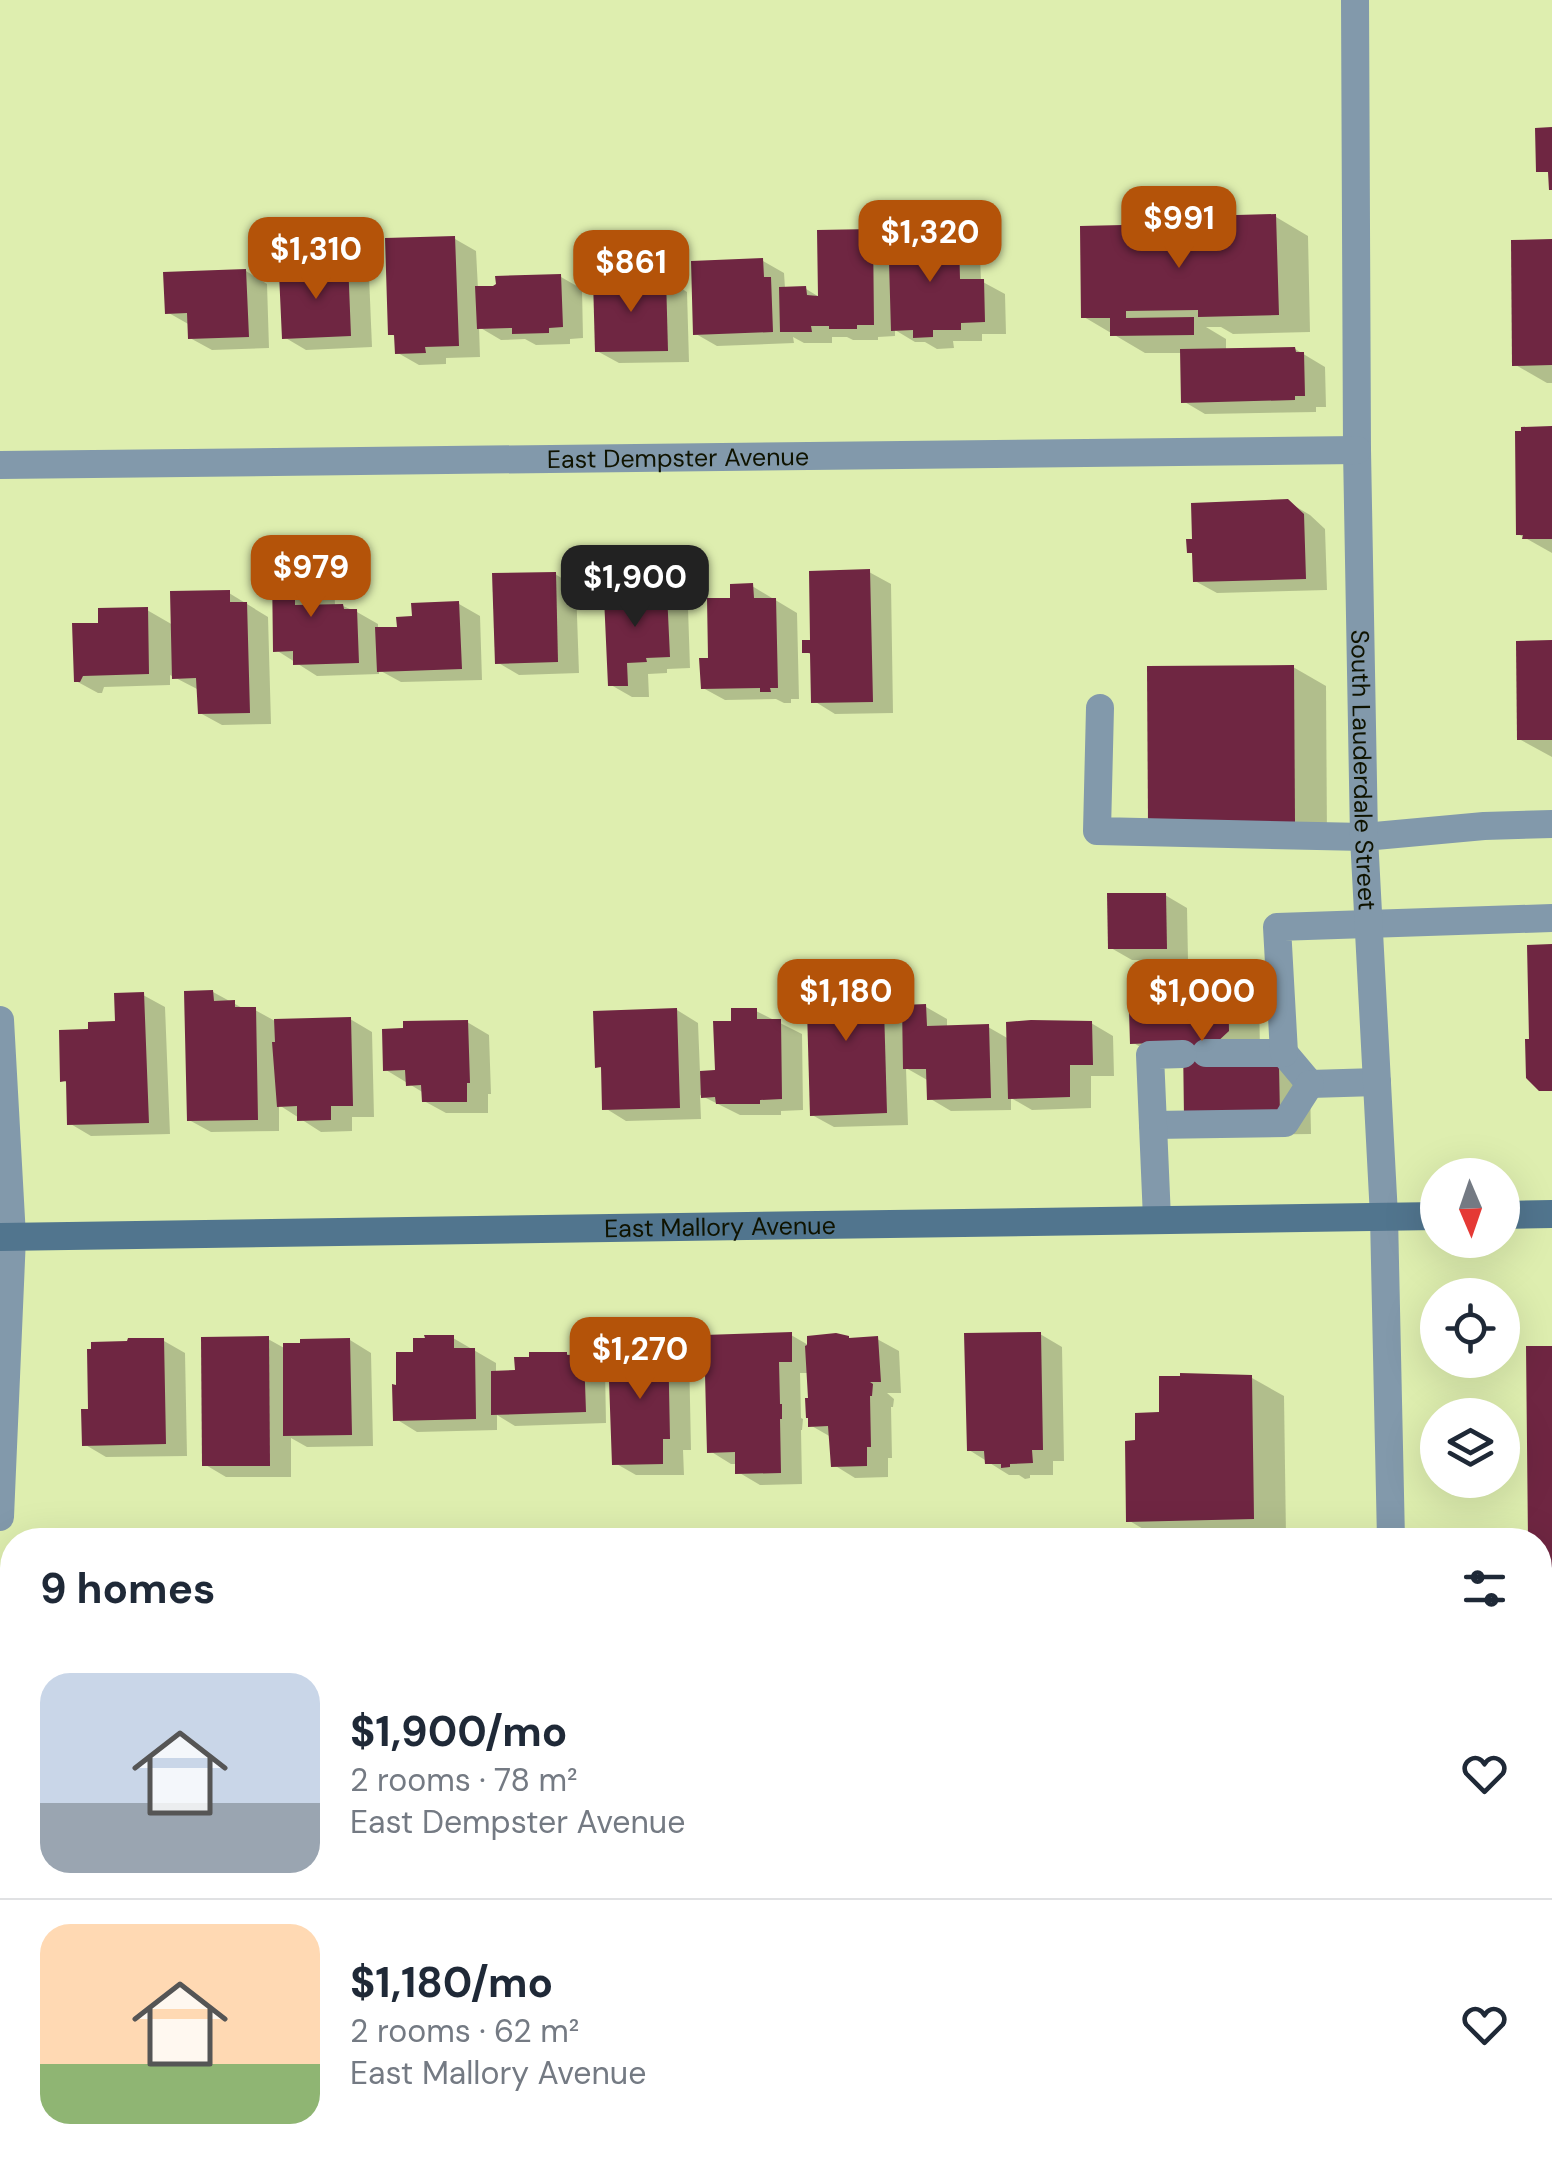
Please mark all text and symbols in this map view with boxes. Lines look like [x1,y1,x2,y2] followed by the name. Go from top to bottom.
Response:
[1120,186,1238,271] pin: $991
[1143,197,1215,239] text: $991
[849,200,1011,285] pin: $1,320
[880,211,980,253] text: $1,320
[235,217,397,302] pin: $1,310
[270,228,362,270] text: $1,310
[572,230,690,315] pin: $861
[595,241,667,283] text: $861
[547,440,809,475] street label: East Dempster Avenue
[252,535,370,620] pin: $979
[554,545,716,630] pin: $1,900
[273,546,349,588] text: $979
[583,556,687,598] text: $1,900
[1344,629,1384,911] street label: South Lauderdale Street
[765,959,927,1044] pin: $1,180
[1121,959,1283,1044] pin: $1,000
[799,970,893,1012] text: $1,180
[1149,970,1255,1012] text: $1,000
[1420,1158,1520,1258] north arrow
[1420,1158,1520,1498] map controls
[604,1208,836,1245] street label: East Mallory Avenue
[1420,1278,1520,1378] button: locate
[559,1317,721,1402] pin: $1,270
[592,1328,688,1370] text: $1,270
[1420,1398,1520,1498] button: layers
[40,1561,215,1616] text: 9 homes
[1457,1561,1512,1616] icon: filters
[350,1704,567,1759] text: $1,900/mo
[120,1713,240,1833] icon: home
[1457,1746,1512,1801] icon: heart
[350,1759,578,1801] text: 2 rooms · 78 m²
[350,1801,685,1843] text: East Dempster Avenue
[350,1955,553,2010] text: $1,180/mo
[120,1964,240,2084] icon: home
[1457,1997,1512,2052] icon: heart
[350,2010,579,2052] text: 2 rooms · 62 m²
[350,2052,646,2094] text: East Mallory Avenue

